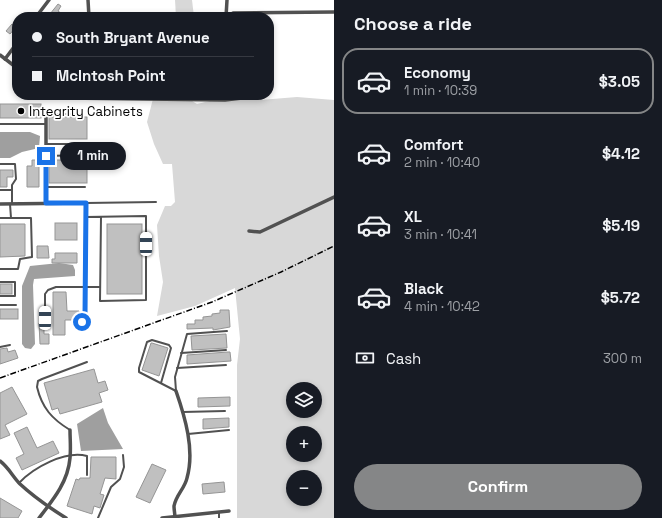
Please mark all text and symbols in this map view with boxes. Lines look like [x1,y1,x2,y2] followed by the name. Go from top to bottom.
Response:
[354,12,472,35] text: Choose a ride
[56,28,210,47] text: South Bryant Avenue
[356,63,392,99] icon: car
[404,63,471,82] text: Economy
[56,66,166,85] text: McIntosh Point
[599,72,640,91] text: $3.05
[404,82,477,99] text: 1 min · 10:39
[29,103,143,120] place label: Integrity Cabinets
[16,106,26,116] marker: Integrity Cabinets
[356,135,392,171] icon: car
[404,135,464,154] text: Comfort
[60,142,126,170] callout: 1 min
[602,144,640,163] text: $4.12
[37,147,55,165] route end
[77,147,109,164] text: 1 min
[404,154,480,171] text: 2 min · 10:40
[356,207,392,243] icon: car
[404,207,422,226] text: XL
[602,216,640,235] text: $5.19
[404,226,477,243] text: 3 min · 10:41
[140,232,152,256] car
[356,279,392,315] icon: car
[404,279,444,298] text: Black
[601,288,640,307] text: $5.72
[404,298,480,315] text: 4 min · 10:42
[39,306,51,330] car
[73,313,91,331] route start
[354,347,376,369] icon: cash
[386,349,421,368] text: Cash
[603,350,642,367] text: 300 m
[286,382,322,506] map controls
[286,382,322,418] button: layers
[286,426,322,462] button: +
[354,464,642,510] button: Confirm
[286,470,322,506] button: −

